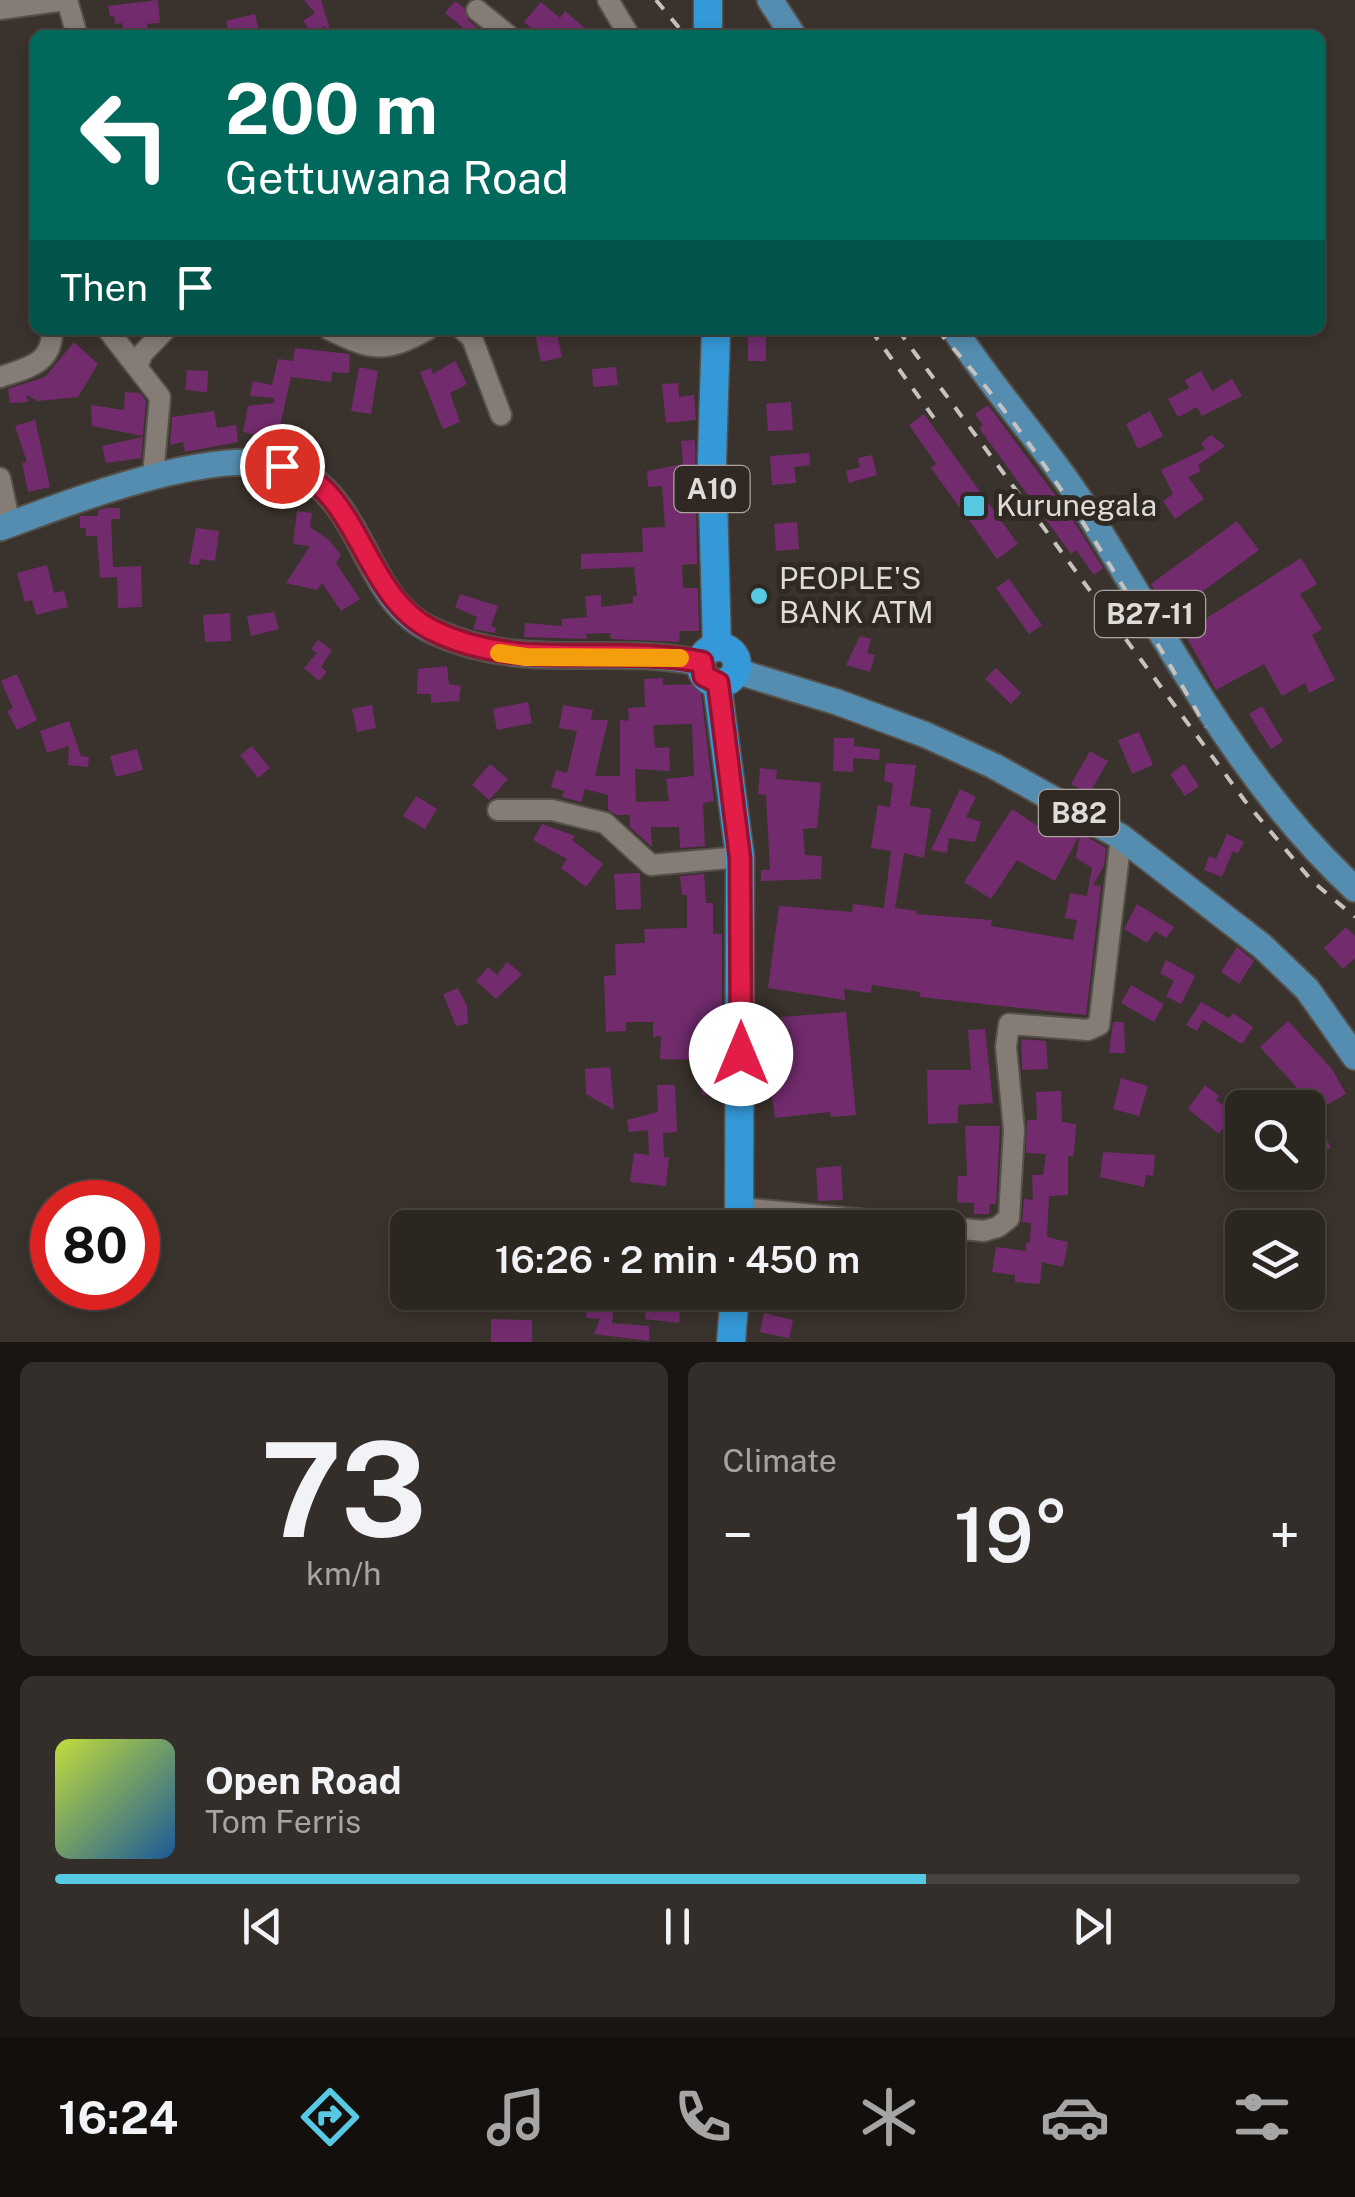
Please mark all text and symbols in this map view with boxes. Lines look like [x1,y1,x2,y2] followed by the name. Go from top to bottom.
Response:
[225,67,438,150] text: 200 m
[60,70,190,200] icon: left
[225,151,569,204] text: Gettuwana Road
[168,260,223,315] icon: arrive
[60,265,148,310] text: Then
[240,424,325,509] pin
[255,439,310,494] icon: arrive
[674,466,750,512] road number: A10
[996,487,1157,523] place label: Kurunegala
[961,493,987,519] marker: Kurunegala
[779,560,934,630] place label: PEOPLE'S BANK ATM
[748,585,770,607] marker: PEOPLE'S BANK ATM
[1095,591,1205,637] road number: B27-11
[1039,790,1119,836] road number: B82
[689,1002,793,1106] position arrow
[1225,1090,1325,1310] map controls
[1225,1090,1325,1190] button: search
[30,1180,160,1310] speed limit sign: 80
[1225,1210,1325,1310] button: layers
[495,1237,860,1282] text: 16:26 · 2 min · 450 m
[260,1414,427,1566] text: 73
[723,1442,837,1479] text: Climate
[954,1491,1069,1579] text: 19°
[723,1503,753,1567] text: −
[1269,1503,1300,1567] text: +
[306,1555,381,1592] text: km/h
[205,1758,402,1803] text: Open Road
[205,1803,361,1840] text: Tom Ferris
[235,1899,290,1954] icon: previous
[650,1899,705,1954] icon: pause
[1065,1899,1120,1954] icon: next
[295,2082,365,2152] icon: directions
[481,2082,551,2152] icon: music
[668,2082,738,2152] icon: phone
[854,2082,924,2152] icon: climate
[1040,2082,1110,2152] icon: car
[1227,2082,1297,2152] icon: filters
[58,2091,178,2144] text: 16:24

